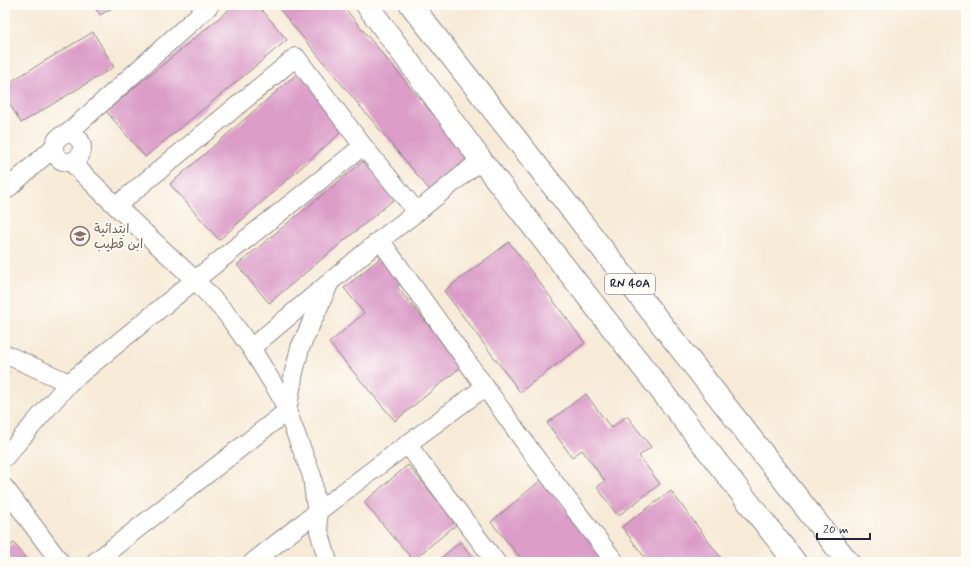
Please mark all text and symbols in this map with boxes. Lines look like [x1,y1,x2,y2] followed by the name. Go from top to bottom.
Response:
[94,221,143,253] place label: ابتدائية ابن قطيب
[69,225,91,247] school or university icon: ابتدائية ابن قطيب
[605,274,655,294] road number: RN 40A
[817,515,870,541] scale bar
[823,522,849,538] text: 20 m

